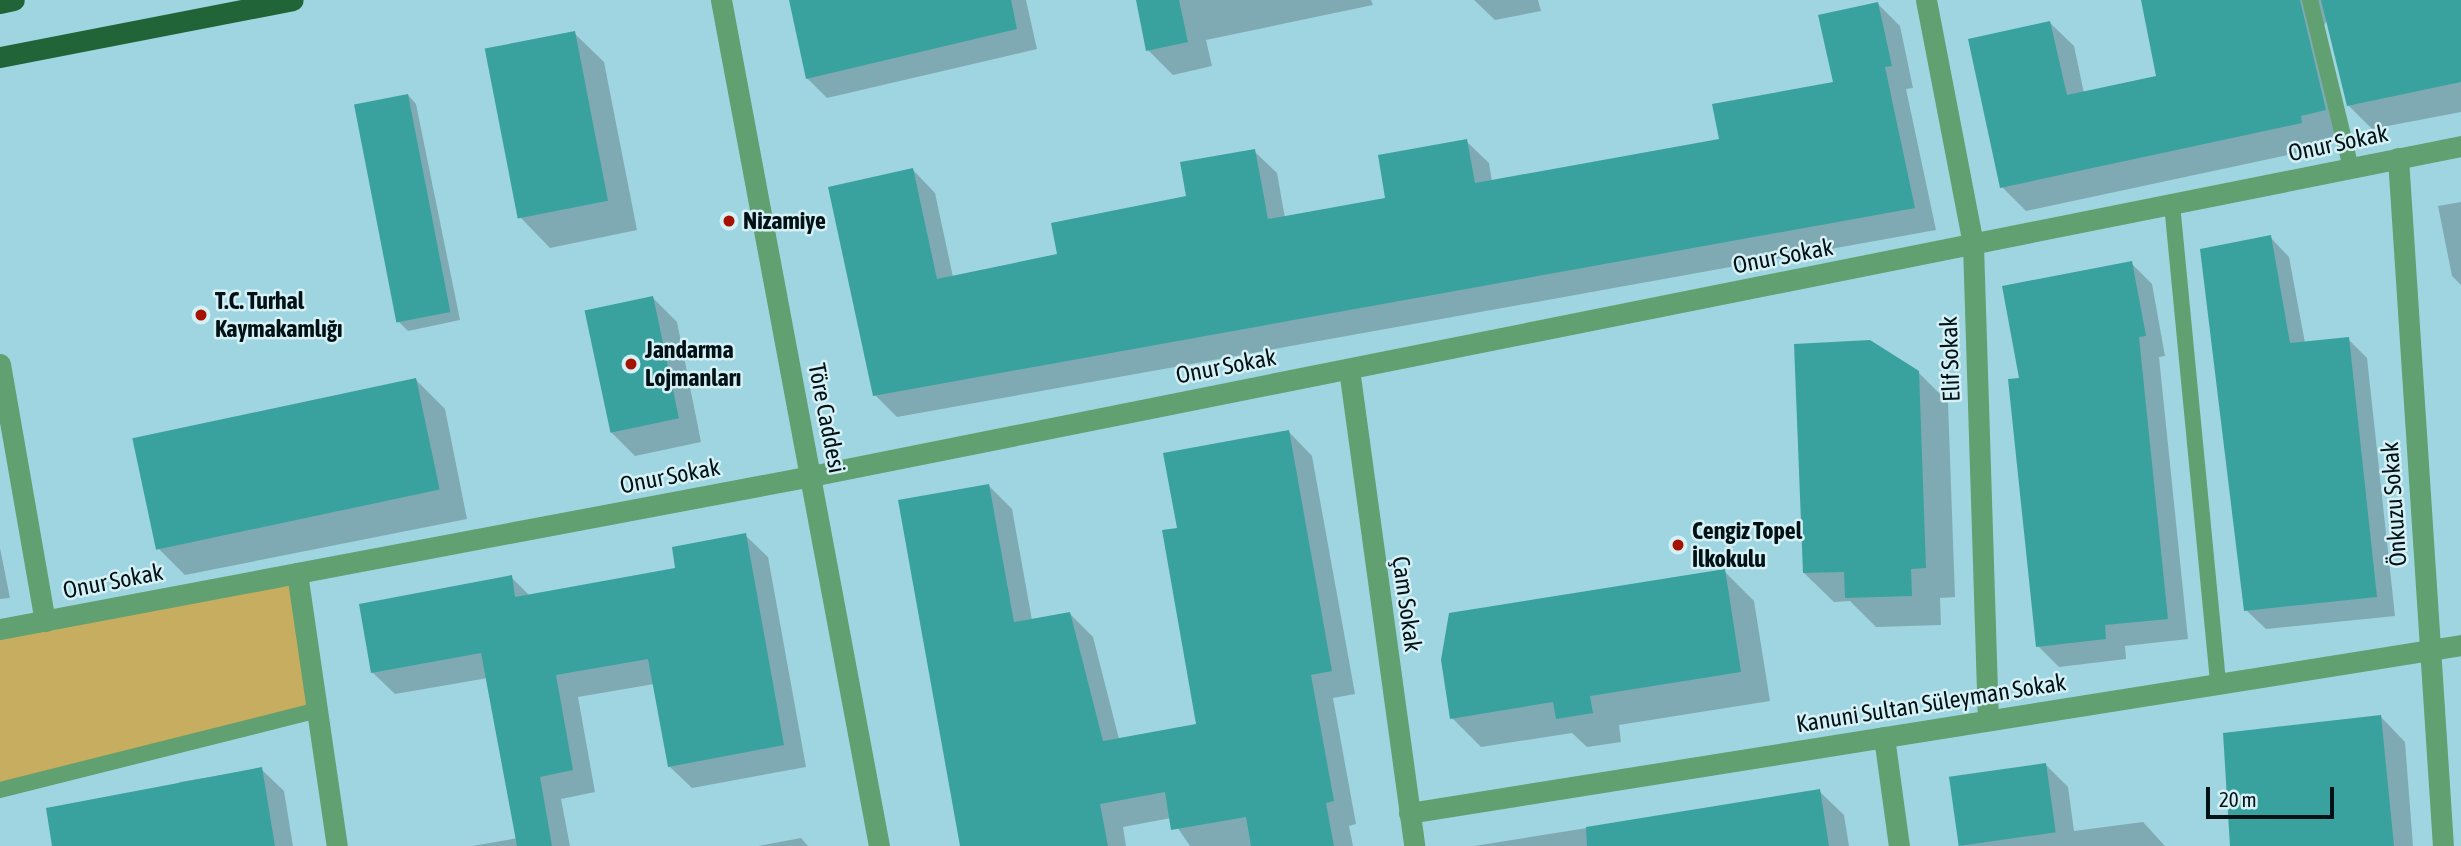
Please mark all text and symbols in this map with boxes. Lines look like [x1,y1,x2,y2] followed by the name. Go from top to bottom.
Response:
[2285,118,2391,168] street label: Onur Sokak
[743,207,826,235] place label: Nizamiye
[721,213,737,229] marker: Nizamiye
[1731,232,1835,280] street label: Onur Sokak
[215,287,342,343] place label: T.C. Turhal Kaymakamlığı
[193,307,209,323] marker: T.C. Turhal Kaymakamlığı
[1934,316,1966,402] street label: Elif Sokak
[645,336,741,392] place label: Jandarma Lojmanları
[1174,342,1278,390] street label: Onur Sokak
[623,356,639,372] marker: Jandarma Lojmanları
[802,361,852,475] street label: Töre Caddesi
[2375,441,2413,567] street label: Önkuzu Sokak
[618,452,722,500] street label: Onur Sokak
[1692,517,1802,573] place label: Cengiz Topel İlkokulu
[1670,537,1686,553] marker: Cengiz Topel İlkokulu
[1386,554,1428,654] street label: Çam Sokak
[61,557,165,605] street label: Onur Sokak
[1794,667,2068,739] street label: Kanuni Sultan Süleyman Sokak
[2209,772,2337,816] scale bar
[2219,787,2257,811] text: 20 m

